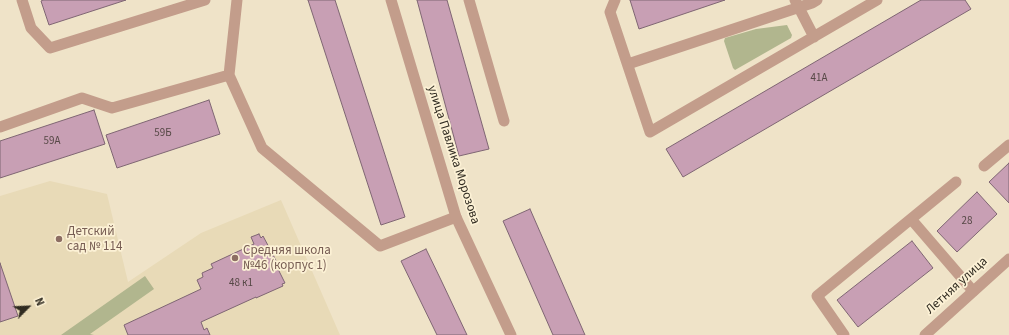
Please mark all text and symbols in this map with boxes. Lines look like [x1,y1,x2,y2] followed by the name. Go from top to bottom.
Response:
[811,72,827,86] house number: 41А
[423,84,483,226] street label: улица Павлика Морозова
[154,127,172,141] house number: 59Б
[44,135,60,149] house number: 59А
[962,215,972,229] house number: 28
[67,224,122,255] place label: Детский сад № 114
[54,234,64,244] marker: Детский сад № 114
[243,243,331,274] place label: Средняя школа №46 (корпус 1)
[230,253,240,263] marker: Средняя школа №46 (корпус 1)
[923,254,991,318] street label: Летняя улица
[229,277,253,291] house number: 48 к1
[8,287,48,327] north arrow
[31,296,48,308] text: N

